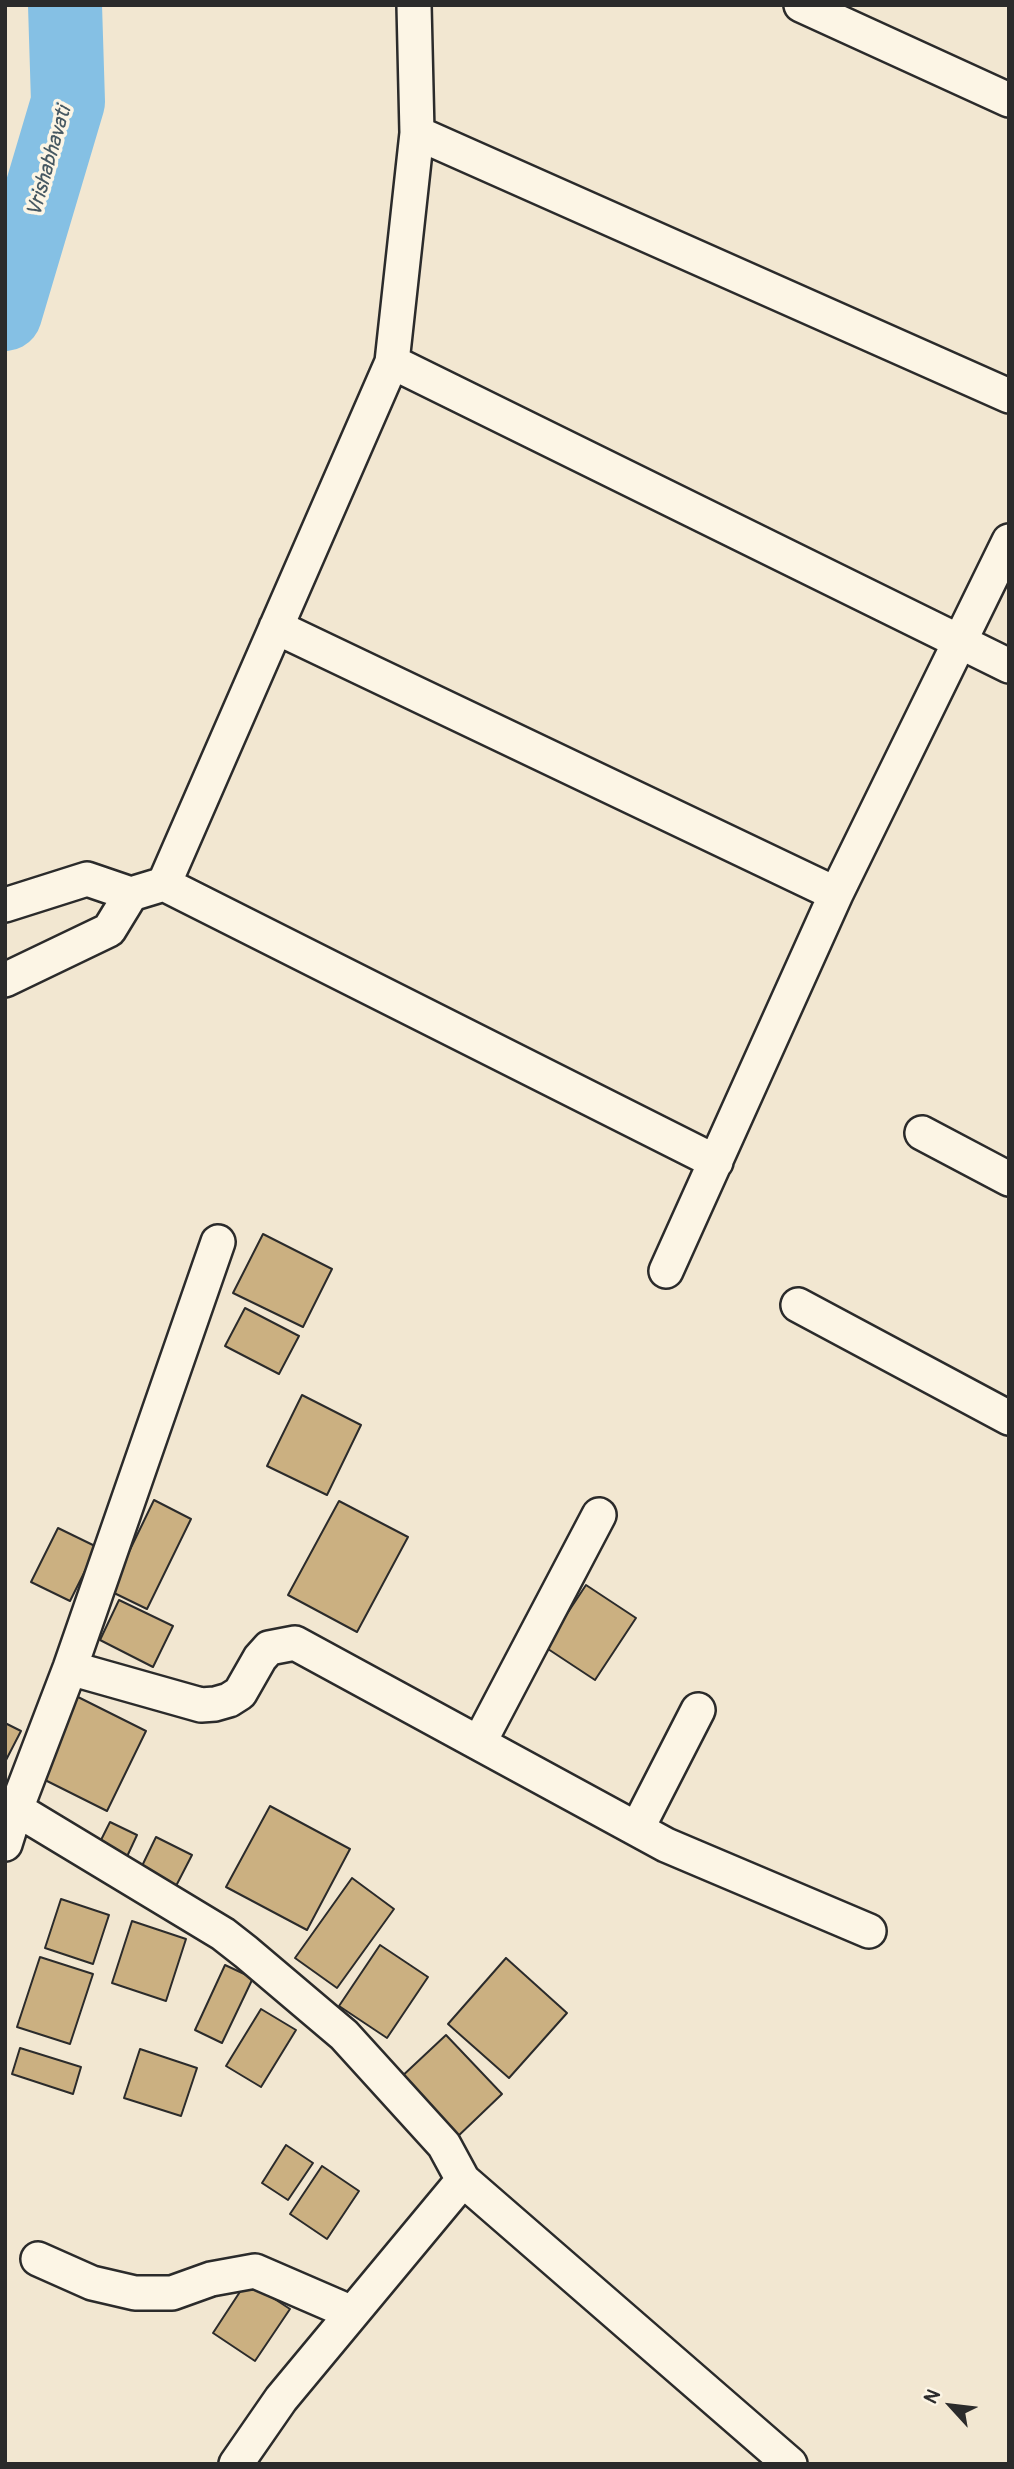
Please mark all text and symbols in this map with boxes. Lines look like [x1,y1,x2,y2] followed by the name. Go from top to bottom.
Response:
[22,104,78,220] water label: Vrishabhavati
[916,2371,986,2441] north arrow
[919,2385,946,2408] text: N

